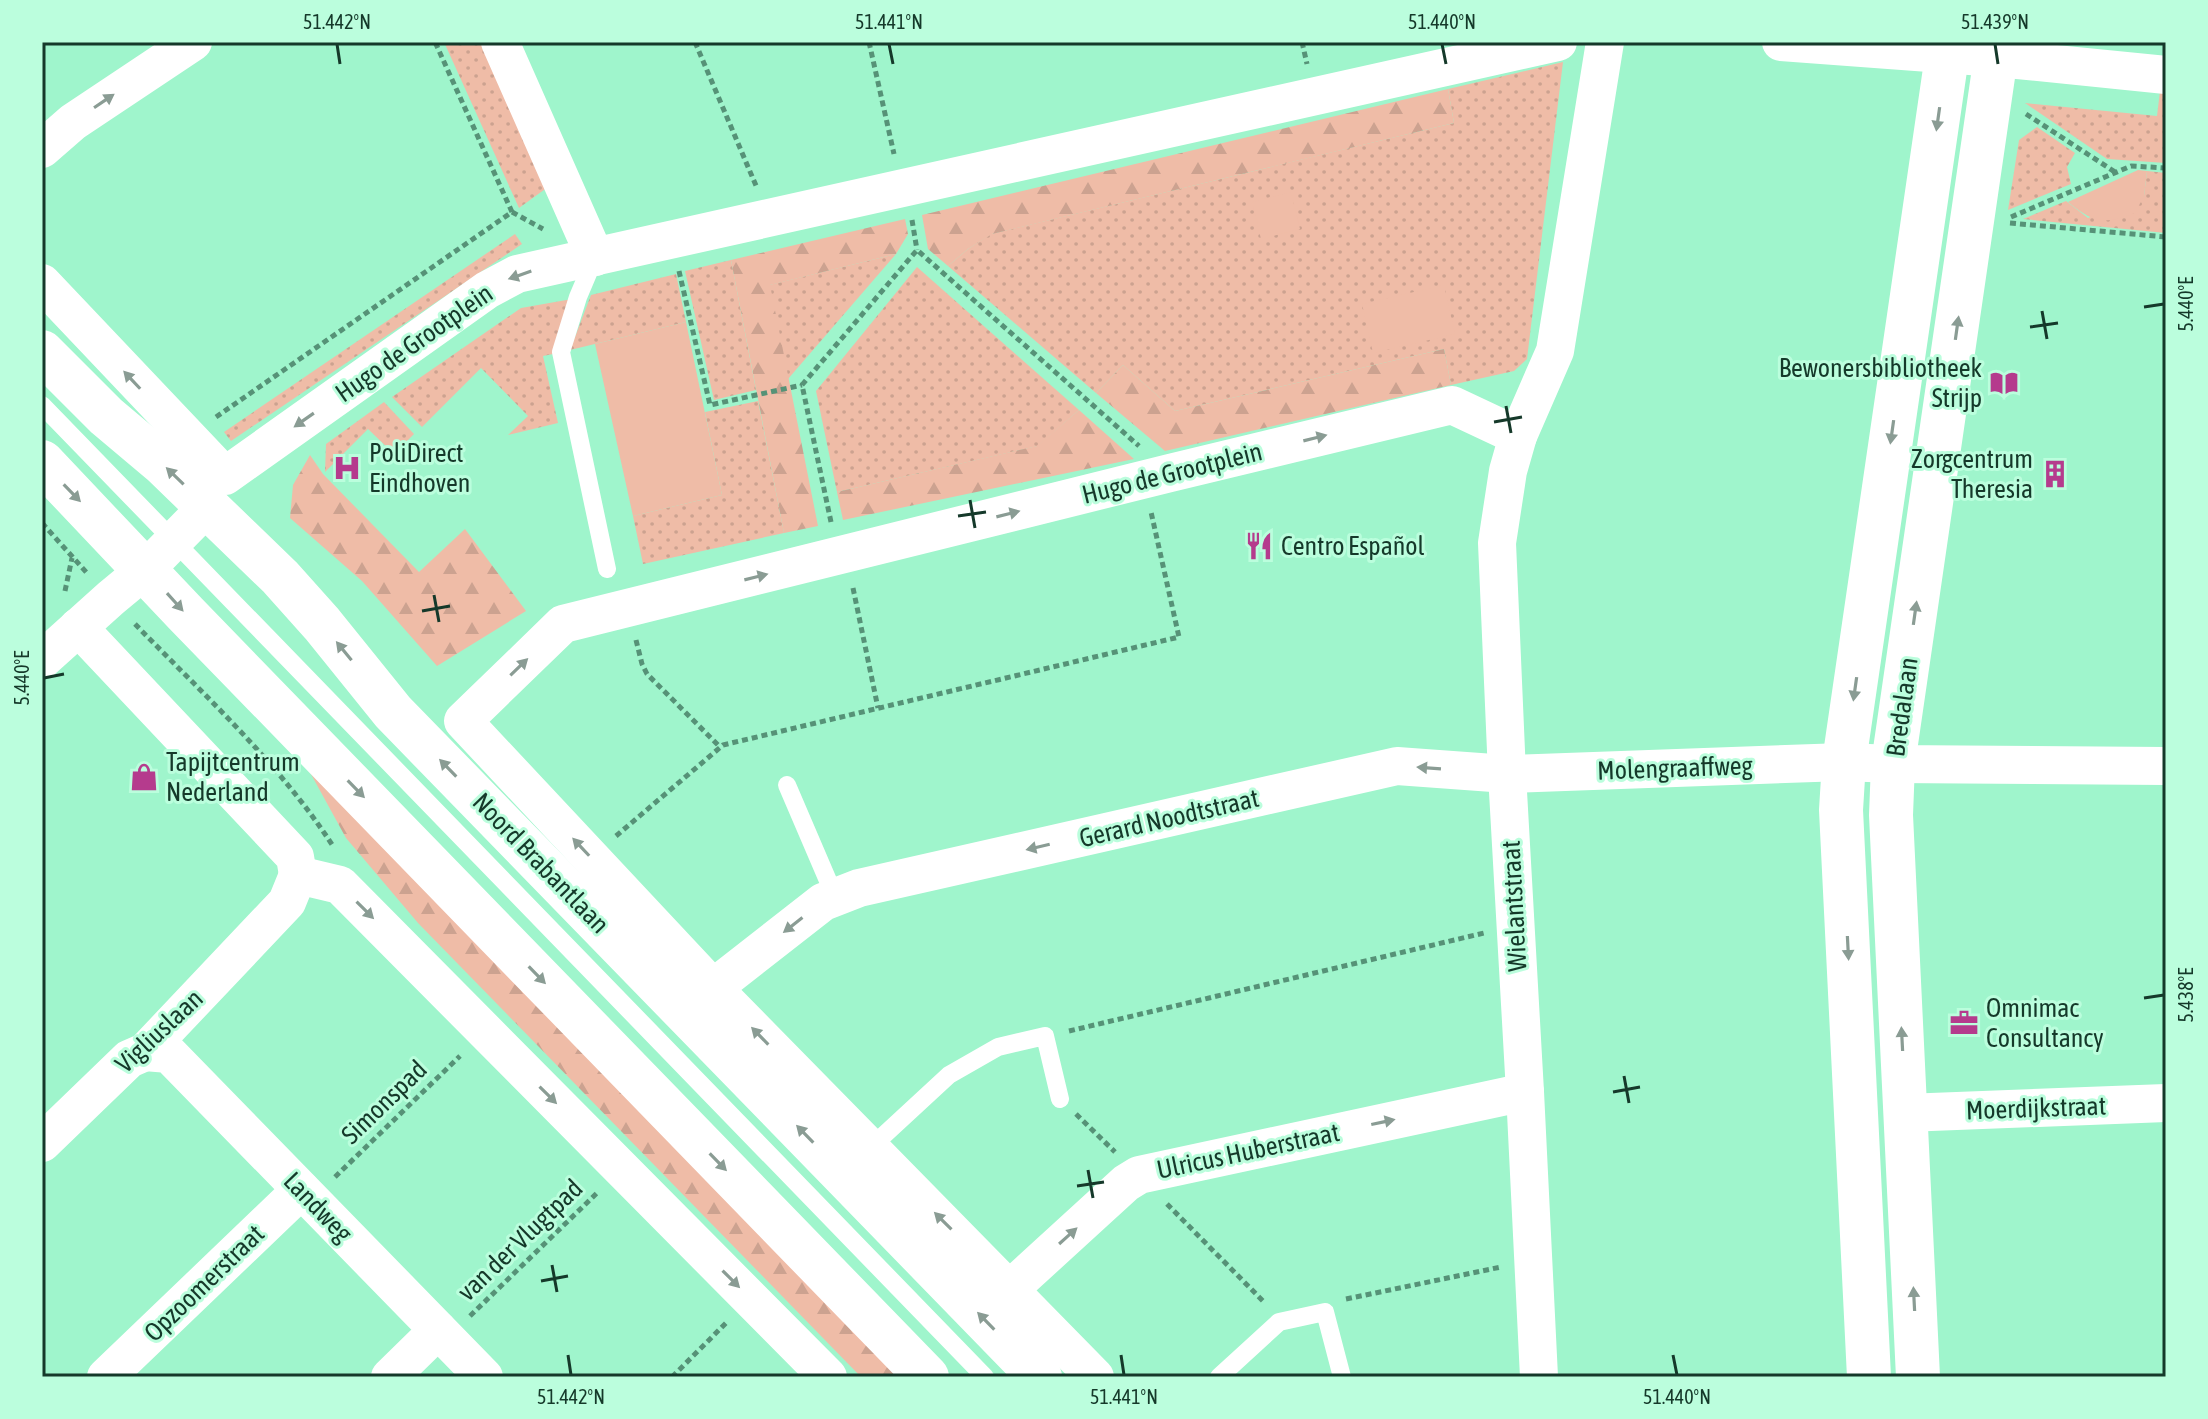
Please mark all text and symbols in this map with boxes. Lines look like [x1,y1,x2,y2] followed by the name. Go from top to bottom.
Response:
[303,10,371,33] text: 51.442°N
[855,10,923,33] text: 51.441°N
[1408,10,1476,33] text: 51.440°N
[1961,10,2029,33] text: 51.439°N
[93,94,114,109] one-way arrow
[1931,107,1944,132] one-way arrow
[508,270,532,282] one-way arrow
[2174,276,2197,332] text: 5.440°E
[330,278,498,408] street label: Hugo de Grootplein
[1951,316,1964,341] one-way arrow
[1779,353,1982,413] place label: Bewonersbibliotheek Strijp
[1989,368,2019,398] library icon: Bewonersbibliotheek Strijp
[124,370,142,389] one-way arrow
[294,412,315,427] one-way arrow
[1885,420,1898,445] one-way arrow
[1303,431,1328,444] one-way arrow
[1079,436,1265,510] street label: Hugo de Grootplein
[369,438,470,498] place label: PoliDirect Eindhoven
[1911,444,2033,504] place label: Zorgcentrum Theresia
[332,453,362,483] hospital icon: PoliDirect Eindhoven
[2040,459,2070,489] building icon: Zorgcentrum Theresia
[166,468,185,486] one-way arrow
[63,484,81,503] one-way arrow
[996,507,1021,519] one-way arrow
[1244,531,1274,561] restaurant icon: Centro Español
[1281,531,1425,561] place label: Centro Español
[743,570,768,583] one-way arrow
[166,592,184,611] one-way arrow
[1909,600,1922,625] one-way arrow
[336,642,353,662] one-way arrow
[10,650,33,706] text: 5.440°E
[1880,656,1924,758] street label: Bredalaan
[509,658,528,677] one-way arrow
[1848,677,1861,702] one-way arrow
[166,747,300,807] place label: Tapijtcentrum Nederland
[1597,750,1754,786] street label: Molengraaffweg
[439,759,457,778] one-way arrow
[1416,761,1441,774] one-way arrow
[129,762,159,792] shop icon: Tapijtcentrum Nederland
[347,779,365,798] one-way arrow
[1076,783,1262,853] street label: Gerard Noodtstraat
[467,787,615,939] street label: Noord Brabantlaan
[573,838,591,857] one-way arrow
[1496,840,1532,972] street label: Wielantstraat
[1025,842,1050,854] one-way arrow
[355,900,373,919] one-way arrow
[783,916,803,933] one-way arrow
[1842,936,1855,961] one-way arrow
[527,965,546,984] one-way arrow
[2174,967,2197,1023] text: 5.438°E
[109,983,209,1079] street label: Vigliuslaan
[1986,993,2104,1053] place label: Omnimac Consultancy
[1949,1008,1979,1038] office icon: Omnimac Consultancy
[1895,1026,1908,1051] one-way arrow
[752,1027,770,1046] one-way arrow
[335,1054,433,1150] street label: Simonspad
[538,1085,557,1104] one-way arrow
[1965,1091,2107,1125] street label: Moerdijkstraat
[1371,1115,1396,1128] one-way arrow
[1154,1117,1342,1185] street label: Ulricus Huberstraat
[796,1125,815,1144] one-way arrow
[708,1152,727,1171] one-way arrow
[278,1166,359,1249] street label: Landweg
[451,1173,589,1307] street label: van der Vlugtpad
[934,1212,953,1231] one-way arrow
[138,1219,270,1347] street label: Opzoomerstraat
[1058,1228,1077,1246] one-way arrow
[721,1269,740,1288] one-way arrow
[1907,1286,1920,1311] one-way arrow
[977,1312,996,1331] one-way arrow
[537,1385,605,1408] text: 51.442°N
[1090,1385,1158,1408] text: 51.441°N
[1643,1385,1711,1408] text: 51.440°N

